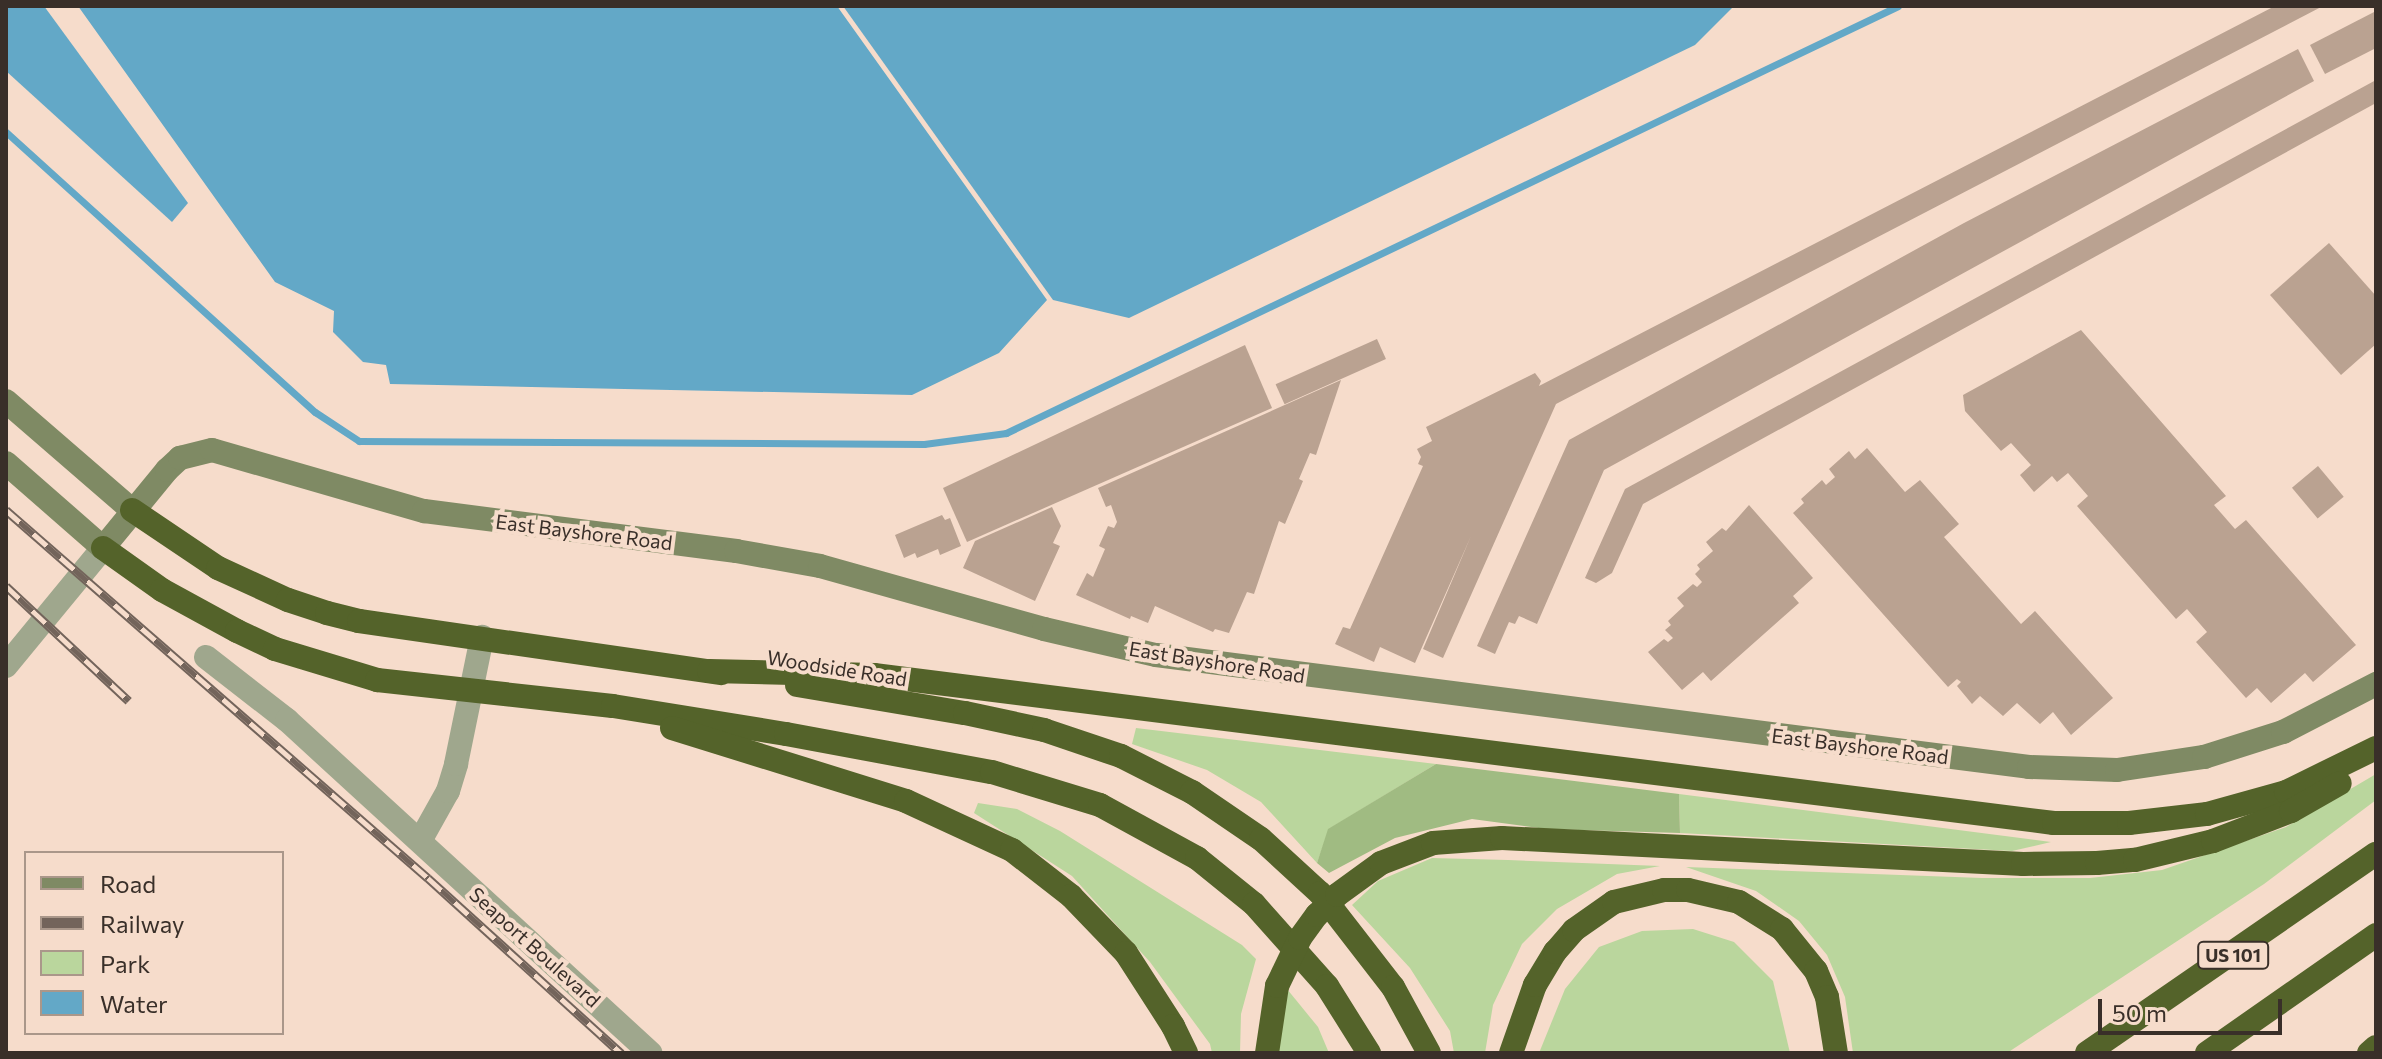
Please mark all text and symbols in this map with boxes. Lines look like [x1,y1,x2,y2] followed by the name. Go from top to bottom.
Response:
[494,509,674,555] street label: East Bayshore Road
[1127,636,1307,688] street label: East Bayshore Road
[765,645,909,691] street label: Woodside Road
[1770,723,1950,769] street label: East Bayshore Road
[24,851,284,1035] legend
[100,869,156,898] text: Road
[465,882,605,1012] street label: Seaport Boulevard
[100,909,185,938] text: Railway
[2197,941,2269,969] road number: US 101
[100,949,150,978] text: Park
[2102,983,2286,1033] scale bar
[100,989,168,1018] text: Water
[2112,998,2167,1027] text: 50 m

